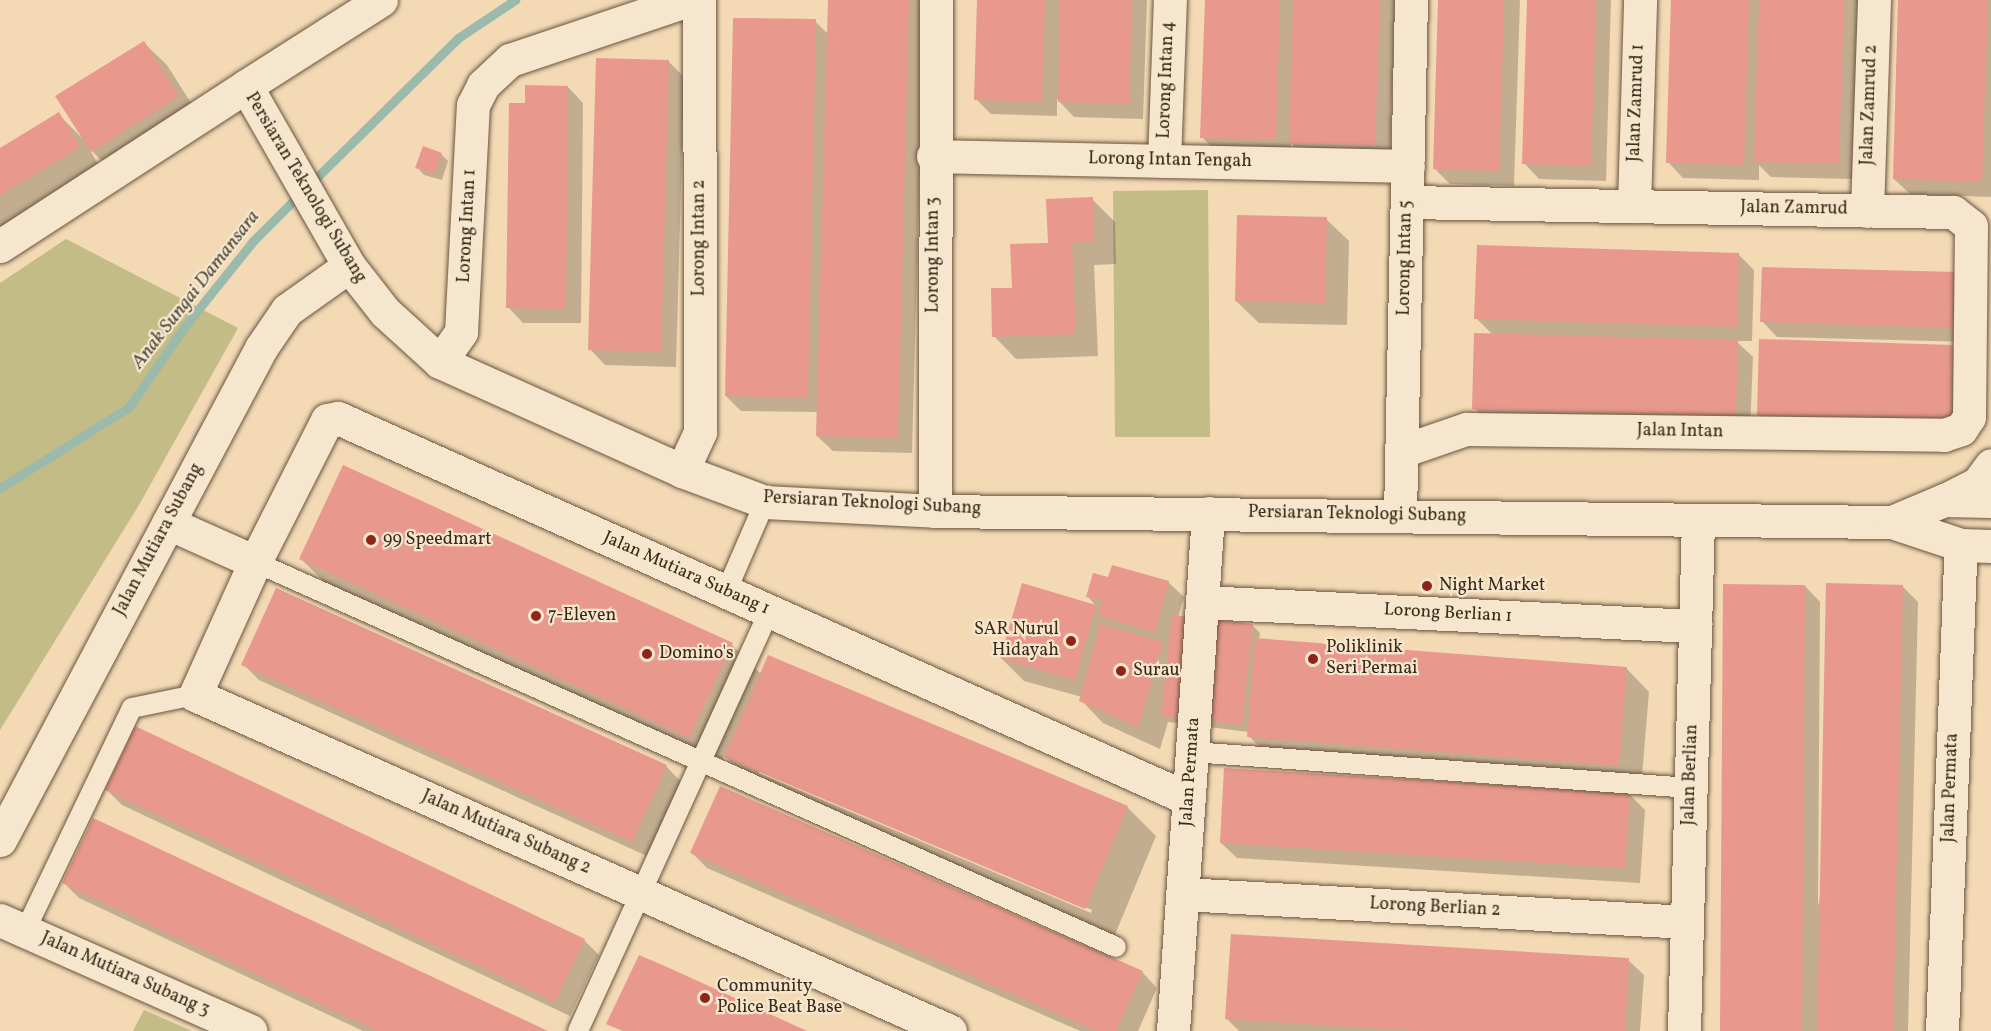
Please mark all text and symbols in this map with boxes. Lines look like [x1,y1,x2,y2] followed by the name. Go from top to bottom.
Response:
[1154,21,1180,139] street label: Lorong Intan 4
[1624,44,1650,162] street label: Jalan Zamrud 1
[1857,44,1883,166] street label: Jalan Zamrud 2
[239,89,371,287] street label: Persiaran Teknologi Subang
[1088,149,1252,173] street label: Lorong Intan Tengah
[454,168,482,284] street label: Lorong Intan 1
[689,180,711,296] street label: Lorong Intan 2
[923,197,945,313] street label: Lorong Intan 3
[1740,197,1848,221] street label: Jalan Zamrud
[1394,200,1418,316] street label: Lorong Intan 5
[127,206,265,374] water label: Anak Sungai Damansara
[1636,420,1724,444] street label: Jalan Intan
[110,460,208,620] street label: Jalan Mutiara Subang
[762,487,982,521] street label: Persiaran Teknologi Subang
[1247,502,1467,528] street label: Persiaran Teknologi Subang
[599,527,773,621] street label: Jalan Mutiara Subang 1
[383,529,492,551] place label: 99 Speedmart
[364,533,378,547] marker: 99 Speedmart
[1439,575,1545,597] place label: Night Market
[1420,579,1434,593] marker: Night Market
[1383,600,1513,628] street label: Lorong Berlian 1
[548,605,616,627] place label: 7-Eleven
[529,609,543,623] marker: 7-Eleven
[974,620,1059,662] place label: SAR Nurul Hidayah
[1064,634,1078,648] marker: SAR Nurul Hidayah
[1326,638,1418,680] place label: Poliklinik Seri Permai
[659,643,734,665] place label: Domino's
[640,647,654,661] marker: Domino's
[1304,650,1322,668] marker: Poliklinik Seri Permai
[1133,660,1180,682] place label: Surau
[1114,664,1128,678] marker: Surau
[1176,717,1206,827] street label: Jalan Permata
[1678,724,1704,826] street label: Jalan Berlian
[1938,733,1964,843] street label: Jalan Permata
[418,786,594,880] street label: Jalan Mutiara Subang 2
[1369,894,1501,922] street label: Lorong Berlian 2
[37,928,213,1022] street label: Jalan Mutiara Subang 3
[717,977,842,1020] place label: Community Police Beat Base
[698,991,712,1005] marker: Community Police Beat Base

